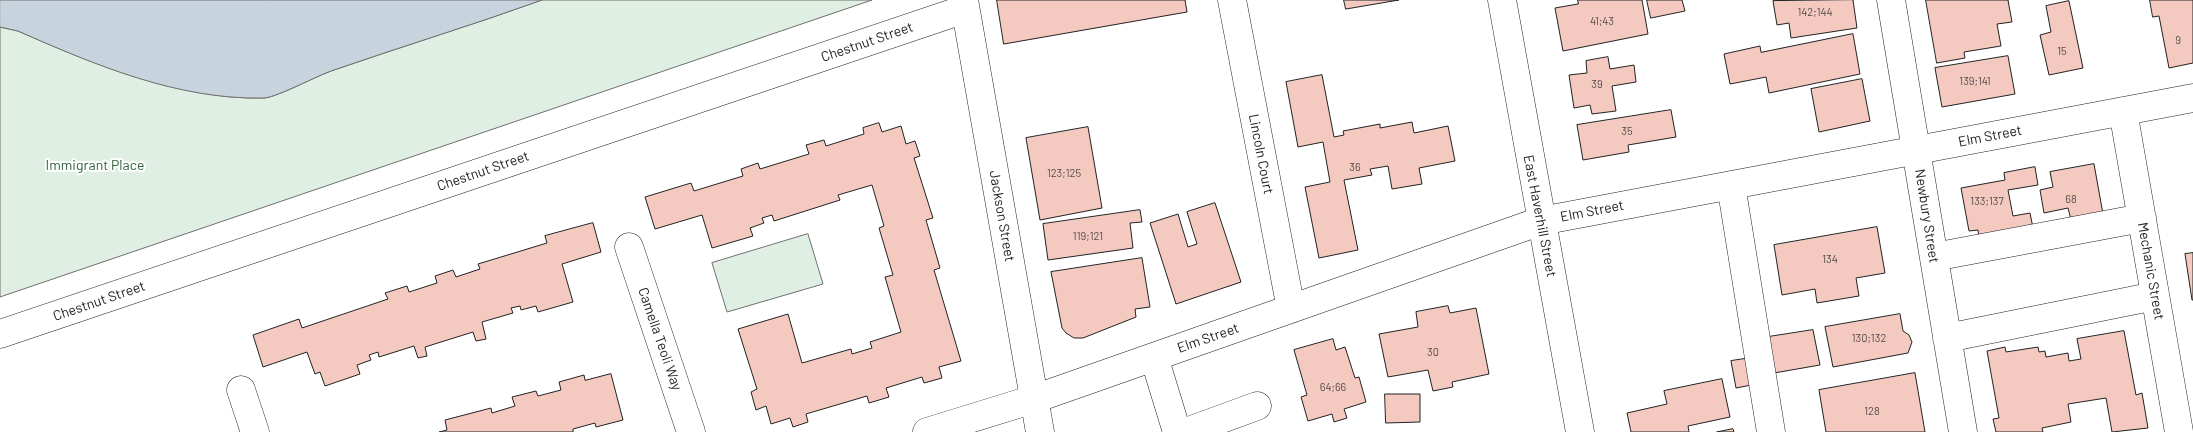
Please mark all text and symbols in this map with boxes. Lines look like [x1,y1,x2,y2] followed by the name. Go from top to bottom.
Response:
[1797,5,1833,19] house number: 142;144
[1590,14,1614,28] house number: 41;43
[819,18,915,66] street label: Chestnut Street
[2175,33,2181,47] house number: 9
[2057,44,2067,58] house number: 15
[1959,74,1991,88] house number: 139;141
[1591,77,1603,91] house number: 39
[1245,112,1277,196] street label: Lincoln Court
[1957,122,2023,150] street label: Elm Street
[1621,124,1633,138] house number: 35
[435,147,531,195] street label: Chestnut Street
[1520,154,1560,278] street label: East Haverhill Street
[46,157,144,173] park label: Immigrant Place
[1349,160,1361,174] house number: 36
[1047,166,1081,180] house number: 123;125
[1911,168,1943,264] street label: Newbury Street
[986,169,1018,263] street label: Jackson Street
[2065,192,2077,206] house number: 68
[1970,194,2004,208] house number: 133;137
[1559,197,1625,225] street label: Elm Street
[2134,221,2168,321] street label: Mechanic Street
[1073,229,1103,243] house number: 119;121
[1822,252,1838,266] house number: 134
[51,277,147,325] street label: Chestnut Street
[635,285,685,393] street label: Camella Teoli Way
[1175,320,1241,356] street label: Elm Street
[1852,331,1886,345] house number: 130;132
[1427,345,1439,359] house number: 30
[1320,380,1346,394] house number: 64;66
[1864,404,1880,418] house number: 128

